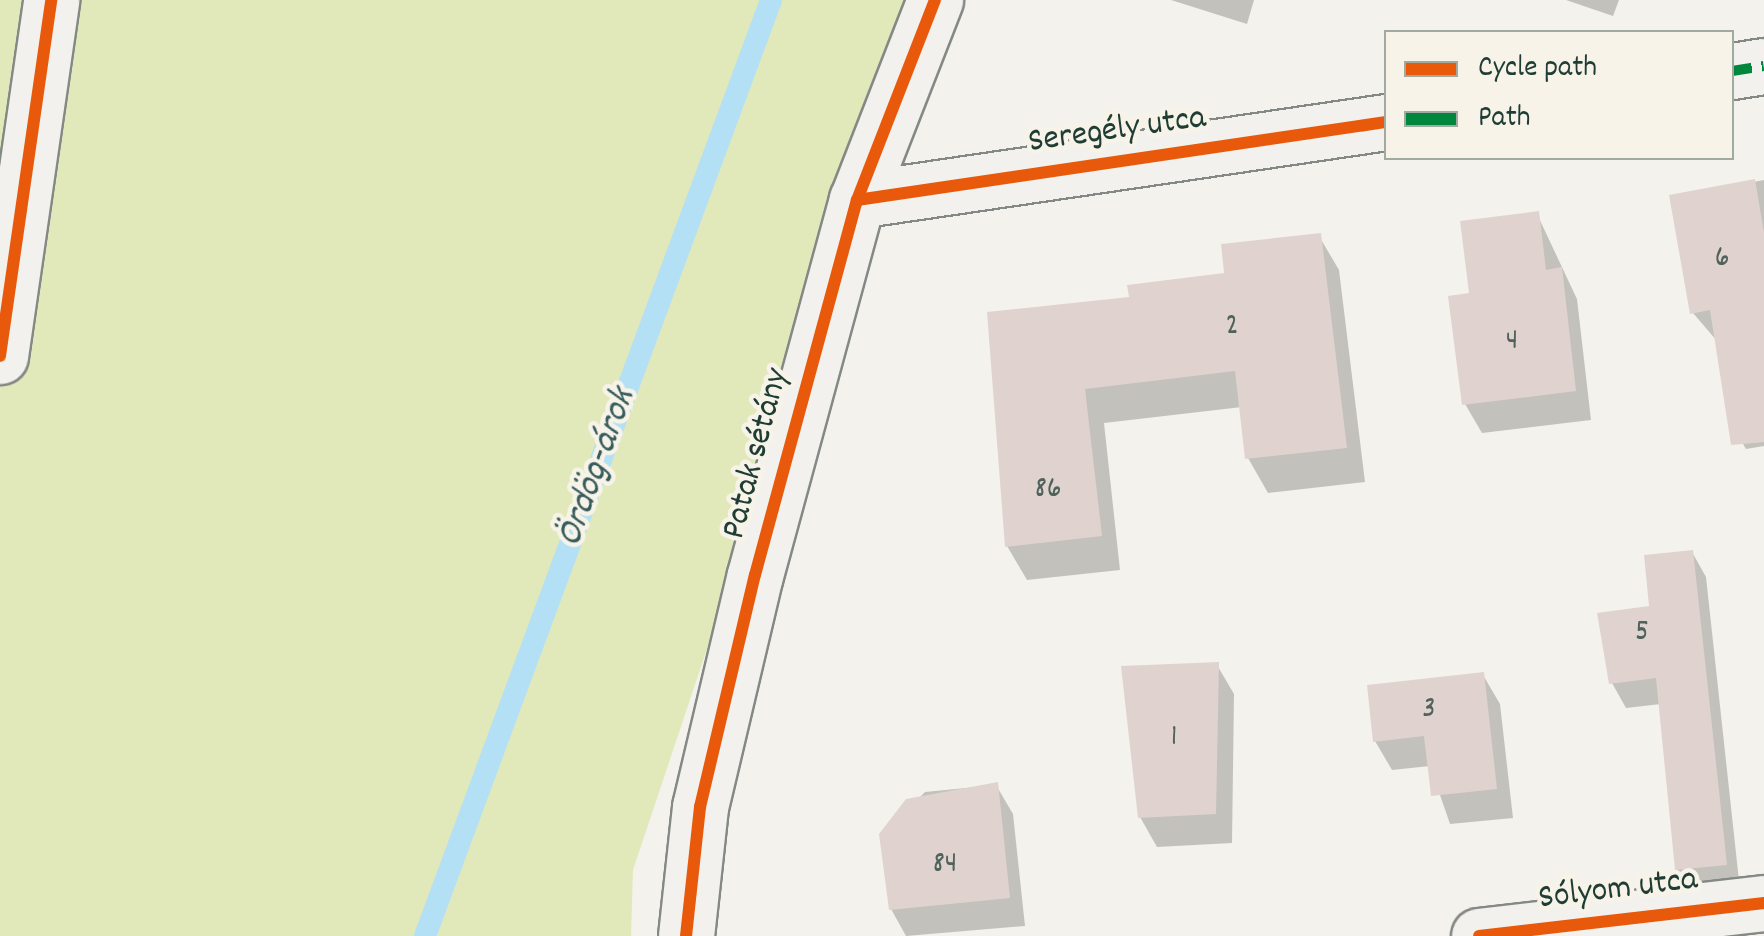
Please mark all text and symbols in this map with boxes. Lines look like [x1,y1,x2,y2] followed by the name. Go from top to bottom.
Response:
[1384,30,1734,160] legend
[1478,48,1597,91] text: Cycle path
[1026,98,1208,164] street label: Seregély utca
[1478,98,1531,141] text: Path
[1715,242,1729,278] house number: 6
[1225,310,1239,346] house number: 2
[1506,325,1518,361] house number: 4
[714,364,800,544] street label: Patak sétány
[548,383,648,553] water label: Ördög-árok
[1035,473,1061,509] house number: 86
[1635,616,1649,652] house number: 5
[1422,693,1436,729] house number: 3
[1171,721,1177,757] house number: 1
[933,848,957,884] house number: 84
[1536,859,1700,921] street label: Sólyom utca

